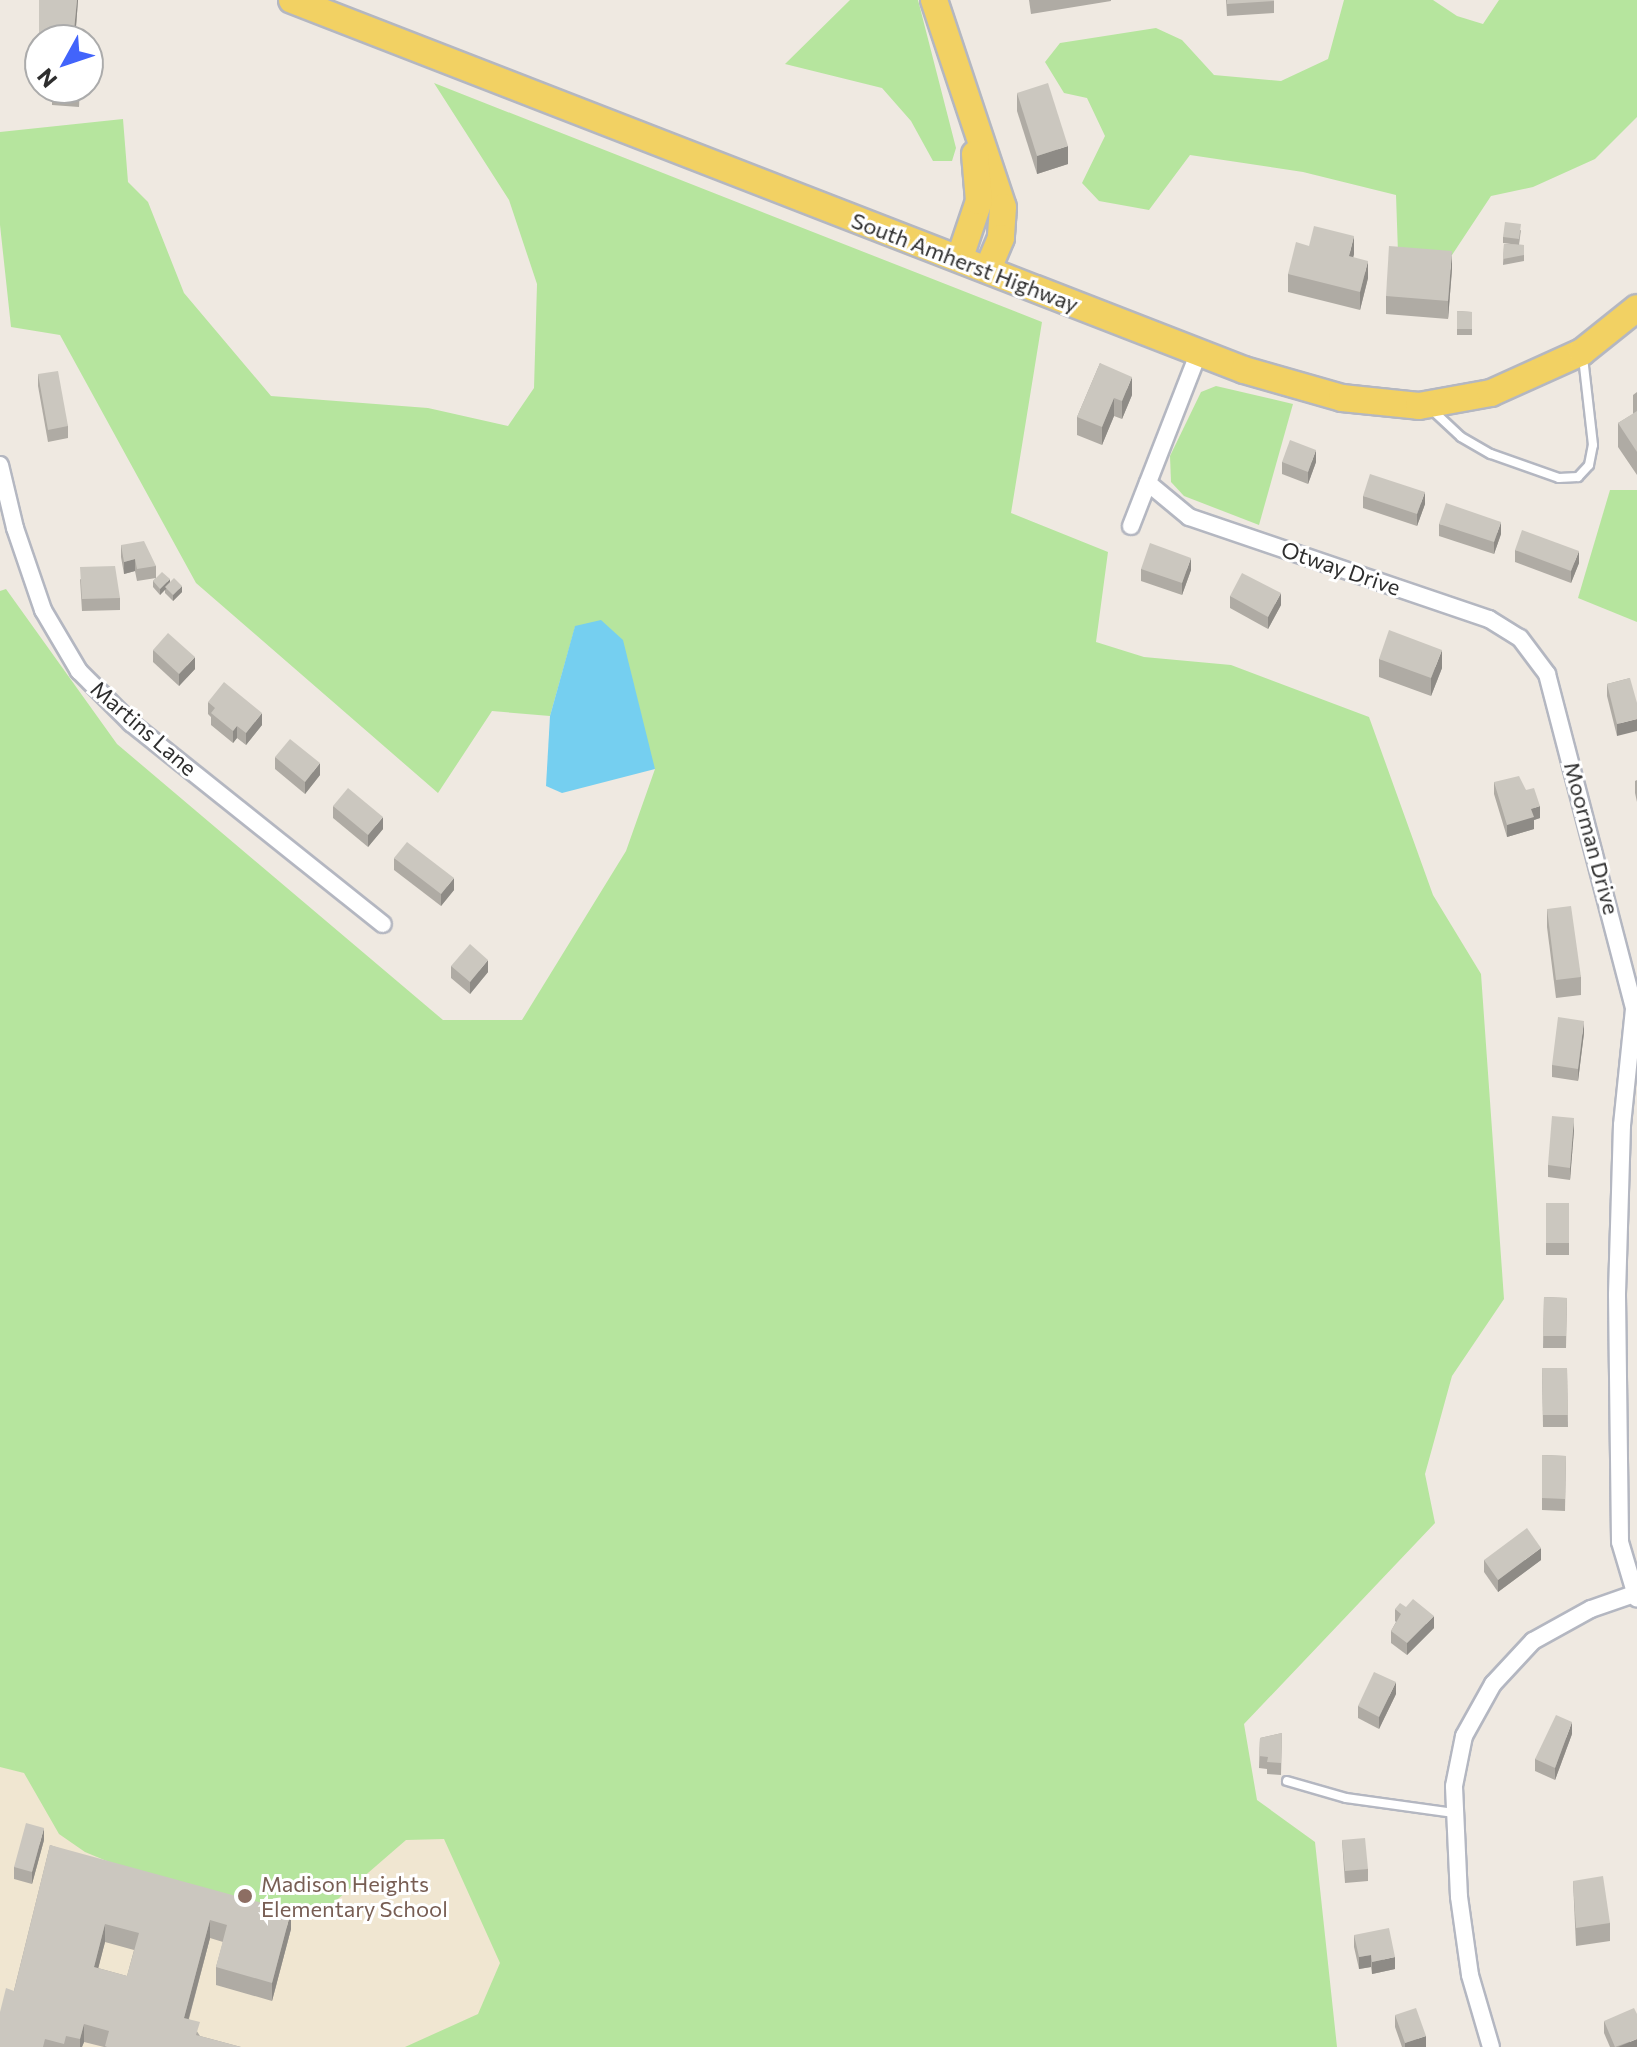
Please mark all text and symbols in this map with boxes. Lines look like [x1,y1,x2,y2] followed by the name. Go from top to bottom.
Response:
[24,24,104,104] north arrow
[31,63,62,93] text: N
[848,207,1082,317] street label: South Amherst Highway
[1278,535,1404,601] street label: Otway Drive
[86,675,202,781] street label: Martins Lane
[1559,759,1625,917] street label: Moorman Drive
[261,1870,448,1922] place label: Madison Heights Elementary School
[236,1887,254,1905] marker: Madison Heights Elementary School

